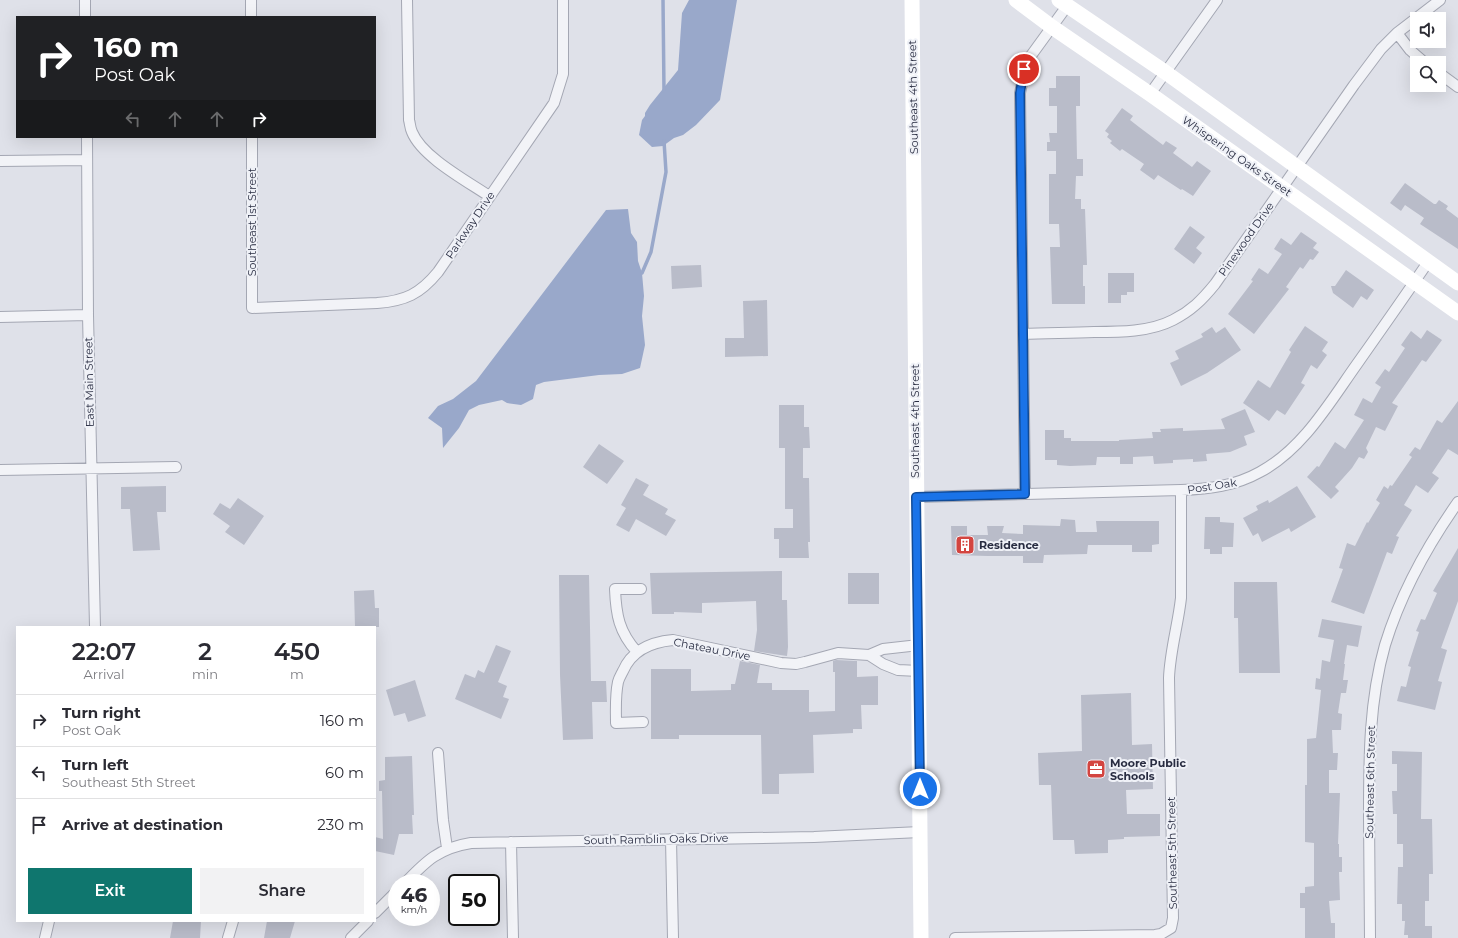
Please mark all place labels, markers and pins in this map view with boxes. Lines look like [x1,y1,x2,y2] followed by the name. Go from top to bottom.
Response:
[1007,52,1041,86] pin
[954,534,976,556] building icon: Residence
[979,538,1039,552] place label: Residence
[1110,756,1186,783] place label: Moore Public Schools
[1085,758,1107,780] office icon: Moore Public Schools

